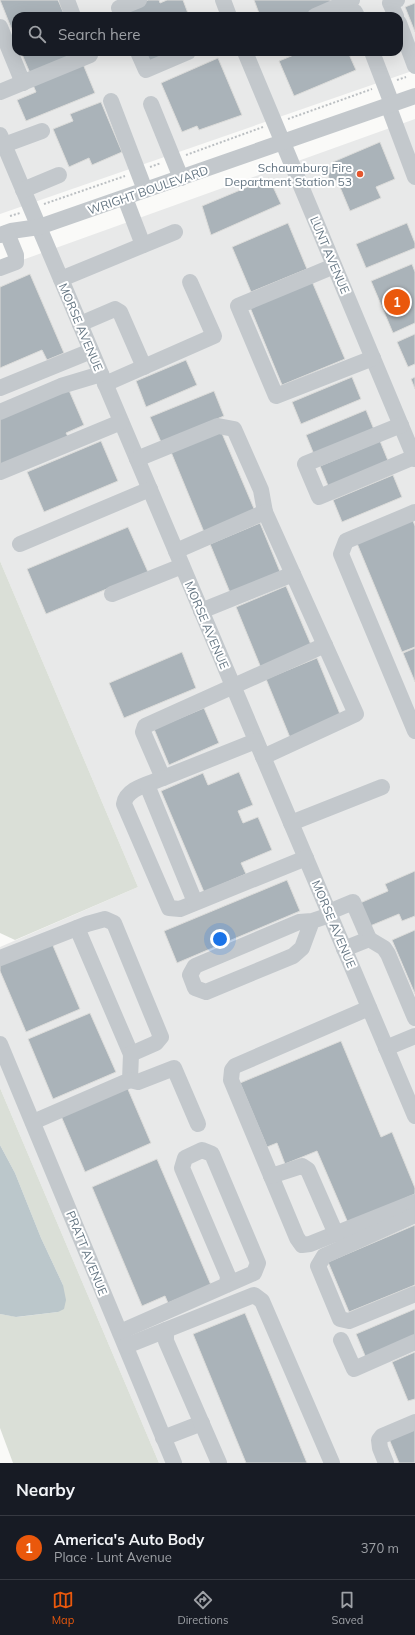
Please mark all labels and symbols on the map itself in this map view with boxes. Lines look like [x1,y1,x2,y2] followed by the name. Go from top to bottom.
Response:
[224,160,352,189] place label: Schaumburg Fire Department Station 53
[86,162,210,218] street label: WRIGHT BOULEVARD
[355,169,365,179] marker: Schaumburg Fire Department Station 53
[307,214,353,296] street label: LUNT AVENUE
[56,281,106,373] street label: MORSE AVENUE
[384,287,410,317] pin: 1
[182,579,232,671] street label: MORSE AVENUE
[309,878,359,970] street label: MORSE AVENUE
[210,929,230,949] your location
[63,1208,111,1298] street label: PRATT AVENUE

